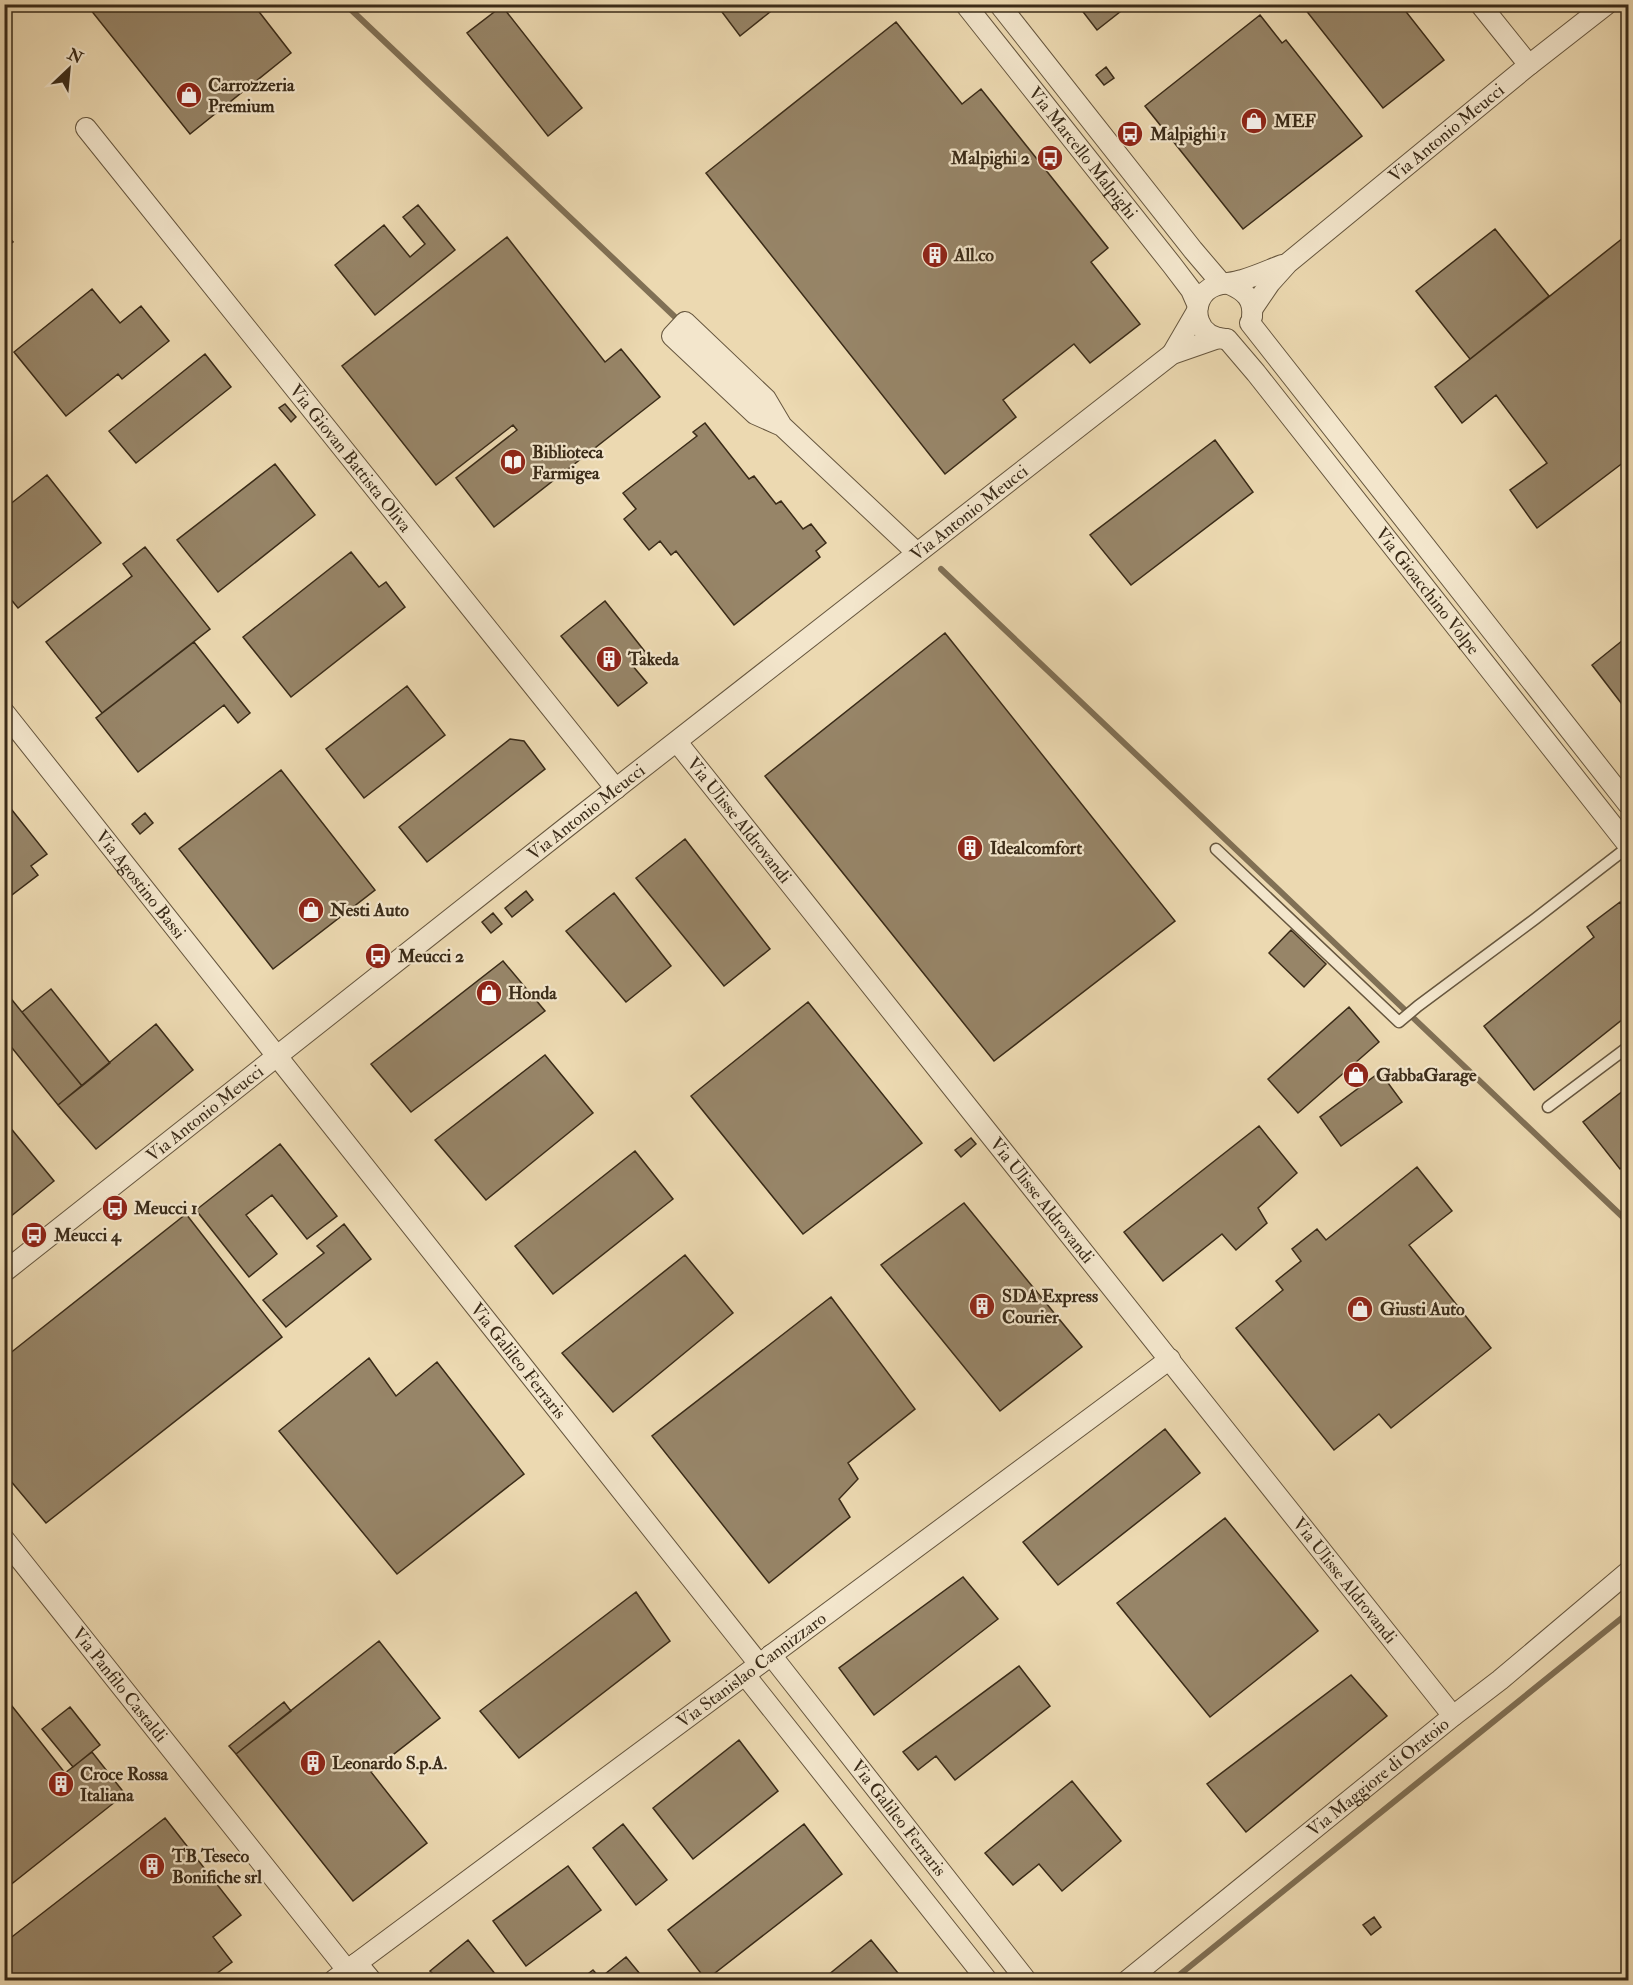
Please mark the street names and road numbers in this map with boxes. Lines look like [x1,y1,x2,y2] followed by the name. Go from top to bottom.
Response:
[1384,78,1509,187] street label: Via Antonio Meucci
[1023,82,1143,224] street label: Via Marcello Malpighi
[284,379,417,537] street label: Via Giovan Battista Oliva
[905,459,1033,566] street label: Via Antonio Meucci
[1370,522,1485,660] street label: Via Gioacchino Volpe
[682,752,797,888] street label: Via Ulisse Aldrovandi
[523,759,650,865] street label: Via Antonio Meucci
[91,825,191,944] street label: Via Agostino Bassi
[141,1060,268,1167] street label: Via Antonio Meucci
[985,1133,1100,1268] street label: Via Ulisse Aldrovandi
[465,1298,572,1424] street label: Via Galileo Ferraris
[1288,1513,1402,1648] street label: Via Ulisse Aldrovandi
[672,1607,831,1733] street label: Via Stanislao Cannizzaro
[67,1622,173,1747] street label: Via Panfilo Castaldi
[1302,1712,1454,1842] street label: Via Maggiore di Oratoio
[846,1755,952,1881] street label: Via Galileo Ferraris

